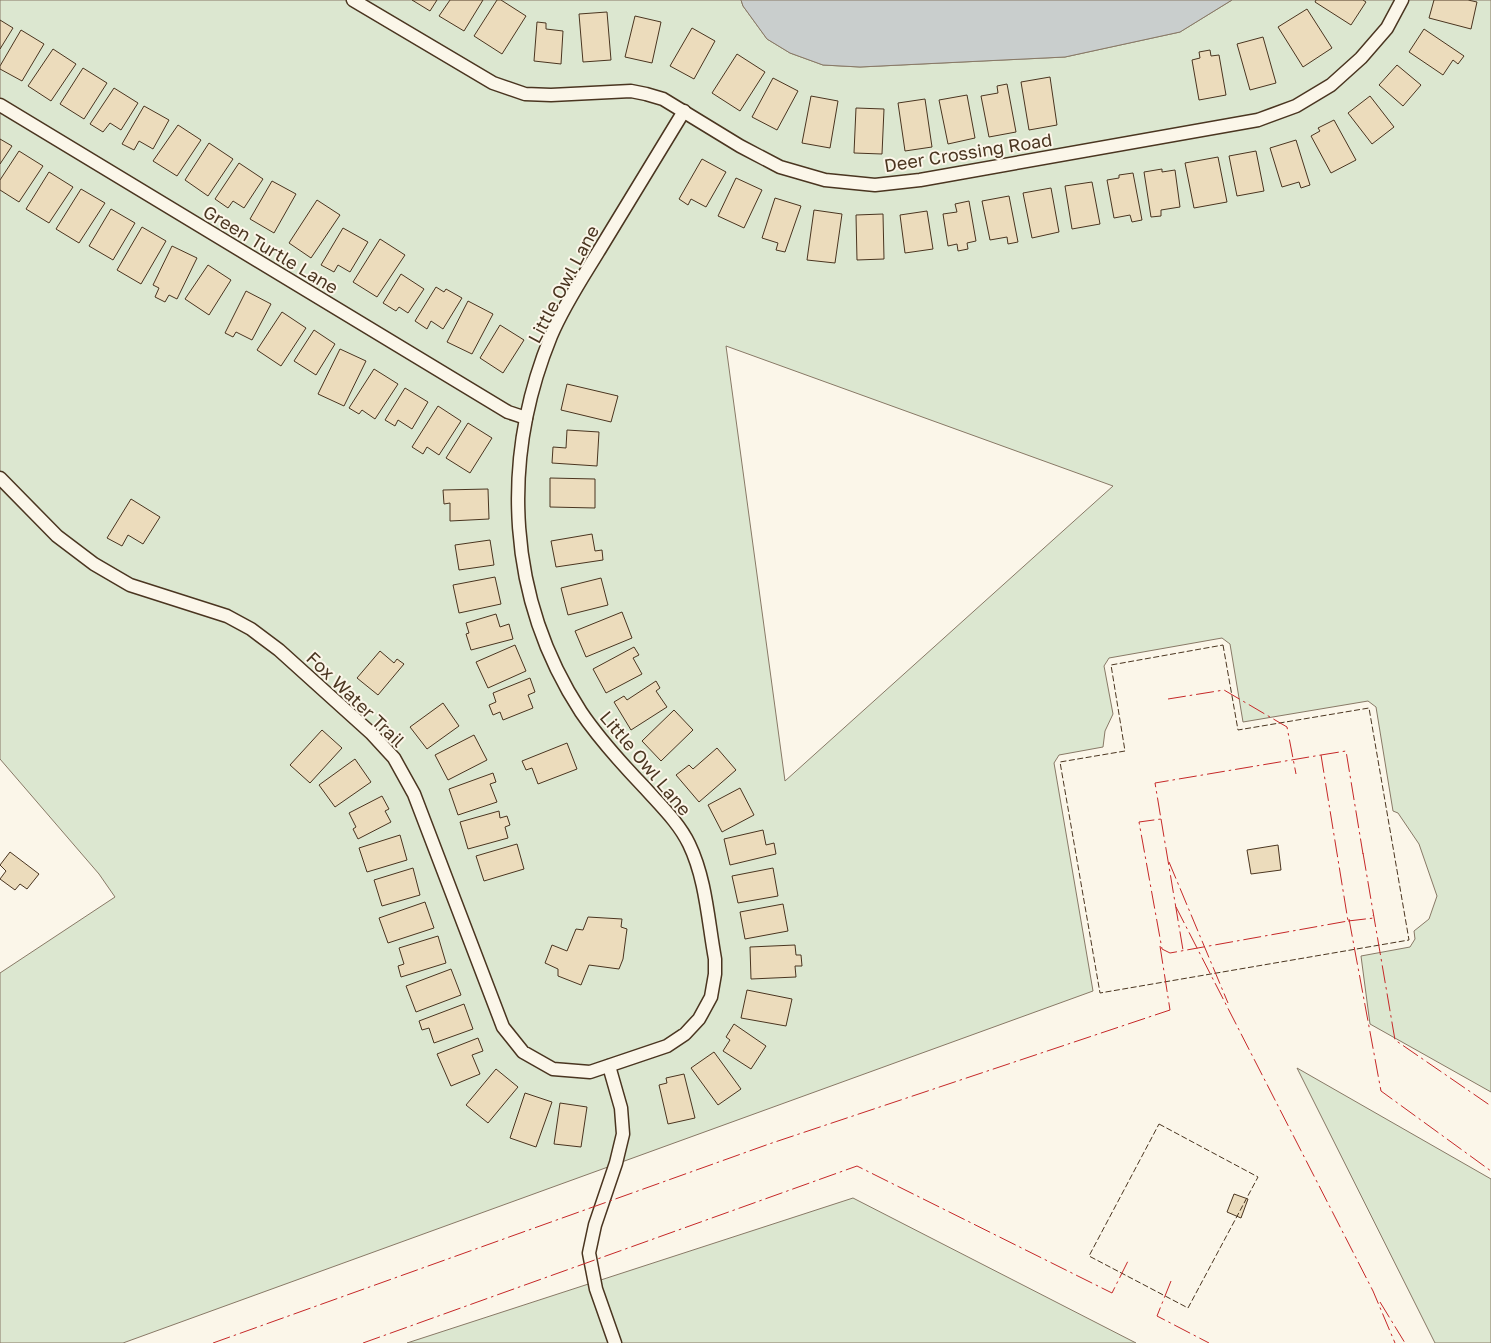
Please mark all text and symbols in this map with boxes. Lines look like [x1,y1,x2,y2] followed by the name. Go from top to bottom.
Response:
[883,128,1053,176] street label: Deer Crossing Road
[199,200,343,298] street label: Green Turtle Lane
[523,221,603,347] street label: Little Owl Lane
[302,647,410,752] street label: Fox Water Trail
[596,706,696,820] street label: Little Owl Lane

